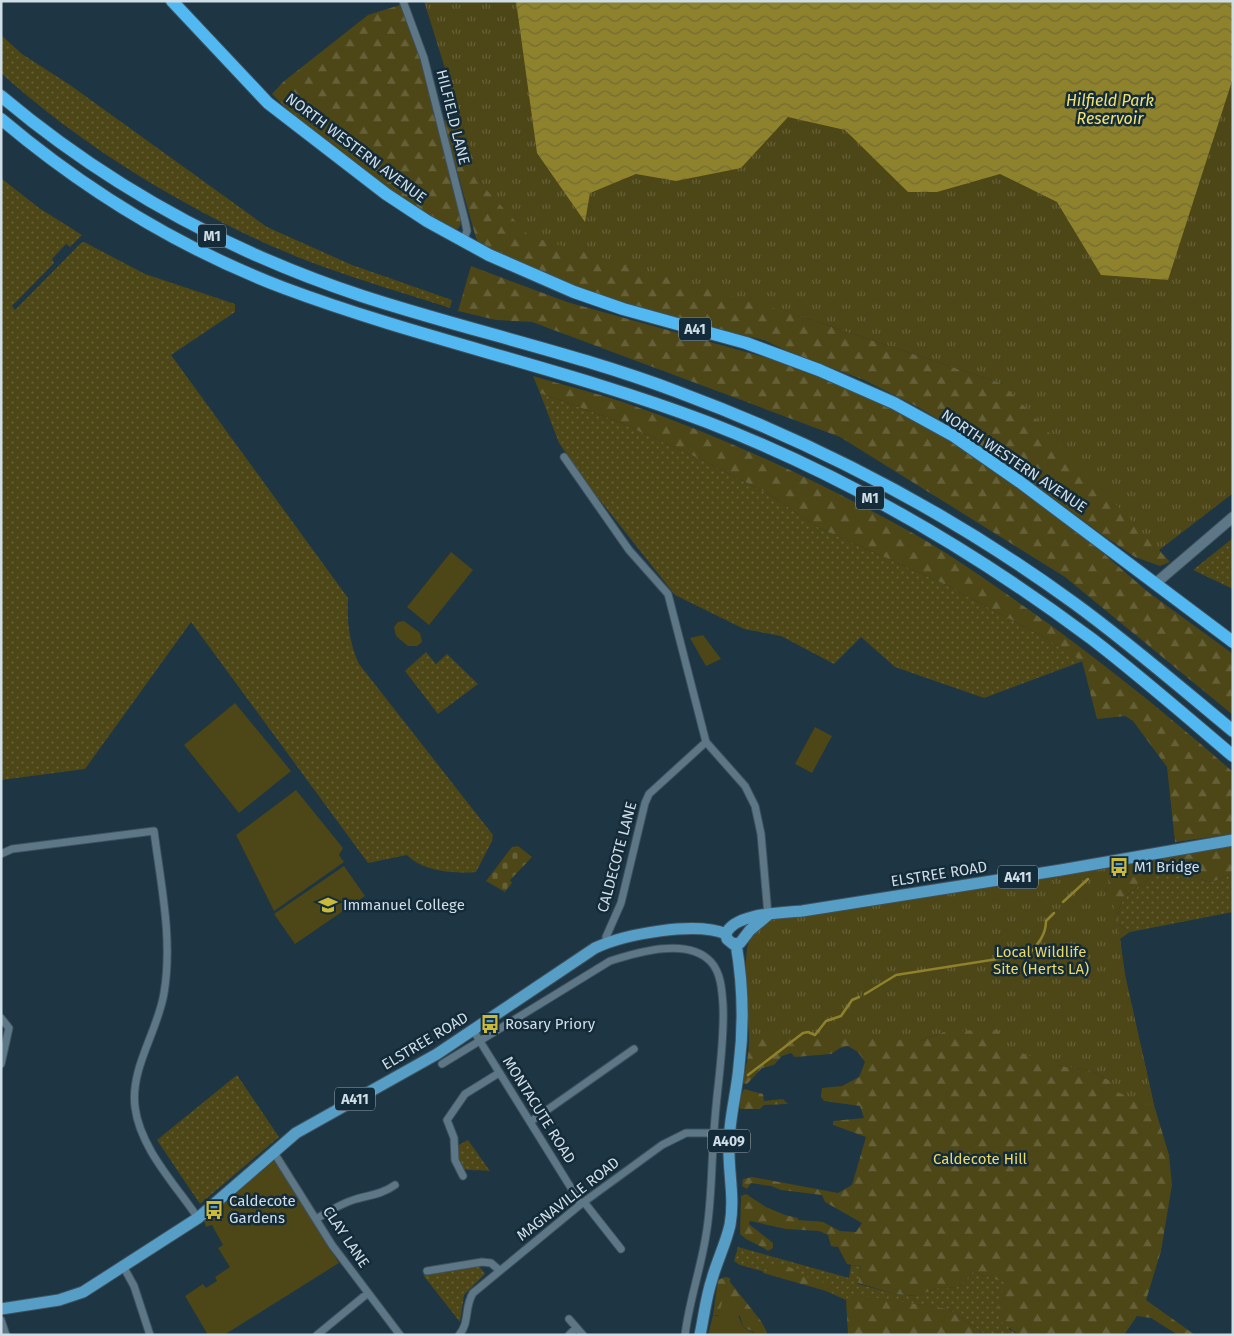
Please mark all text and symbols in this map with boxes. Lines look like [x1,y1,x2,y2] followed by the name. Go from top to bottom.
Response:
[432,68,474,166] street label: HILFIELD LANE
[282,89,430,207] street label: NORTH WESTERN AVENUE
[1066,91,1154,128] water label: Hilfield Park Reservoir
[198,225,226,248] road number: M1
[679,318,711,340] road number: A41
[938,406,1090,516] street label: NORTH WESTERN AVENUE
[856,486,884,509] road number: M1
[594,800,640,914] street label: CALDECOTE LANE
[1108,856,1130,878] bus stop icon: M1 Bridge
[889,857,989,891] street label: ELSTREE ROAD
[1134,858,1200,876] place label: M1 Bridge
[998,866,1038,889] road number: A411
[317,894,339,916] school or university icon: Immanuel College
[343,896,465,914] place label: Immanuel College
[993,943,1089,978] park label: Local Wildlife Site (Herts LA)
[379,1008,471,1074] street label: ELSTREE ROAD
[479,1013,501,1035] bus stop icon: Rosary Priory
[505,1015,596,1033] place label: Rosary Priory
[499,1053,579,1167] street label: MONTACUTE ROAD
[335,1088,375,1110] road number: A411
[708,1130,750,1152] road number: A409
[933,1150,1028,1168] park label: Caldecote Hill
[513,1153,623,1245] street label: MAGNAVILLE ROAD
[229,1192,296,1227] place label: Caldecote Gardens
[203,1199,225,1221] bus stop icon: Caldecote Gardens
[319,1203,373,1271] street label: CLAY LANE

